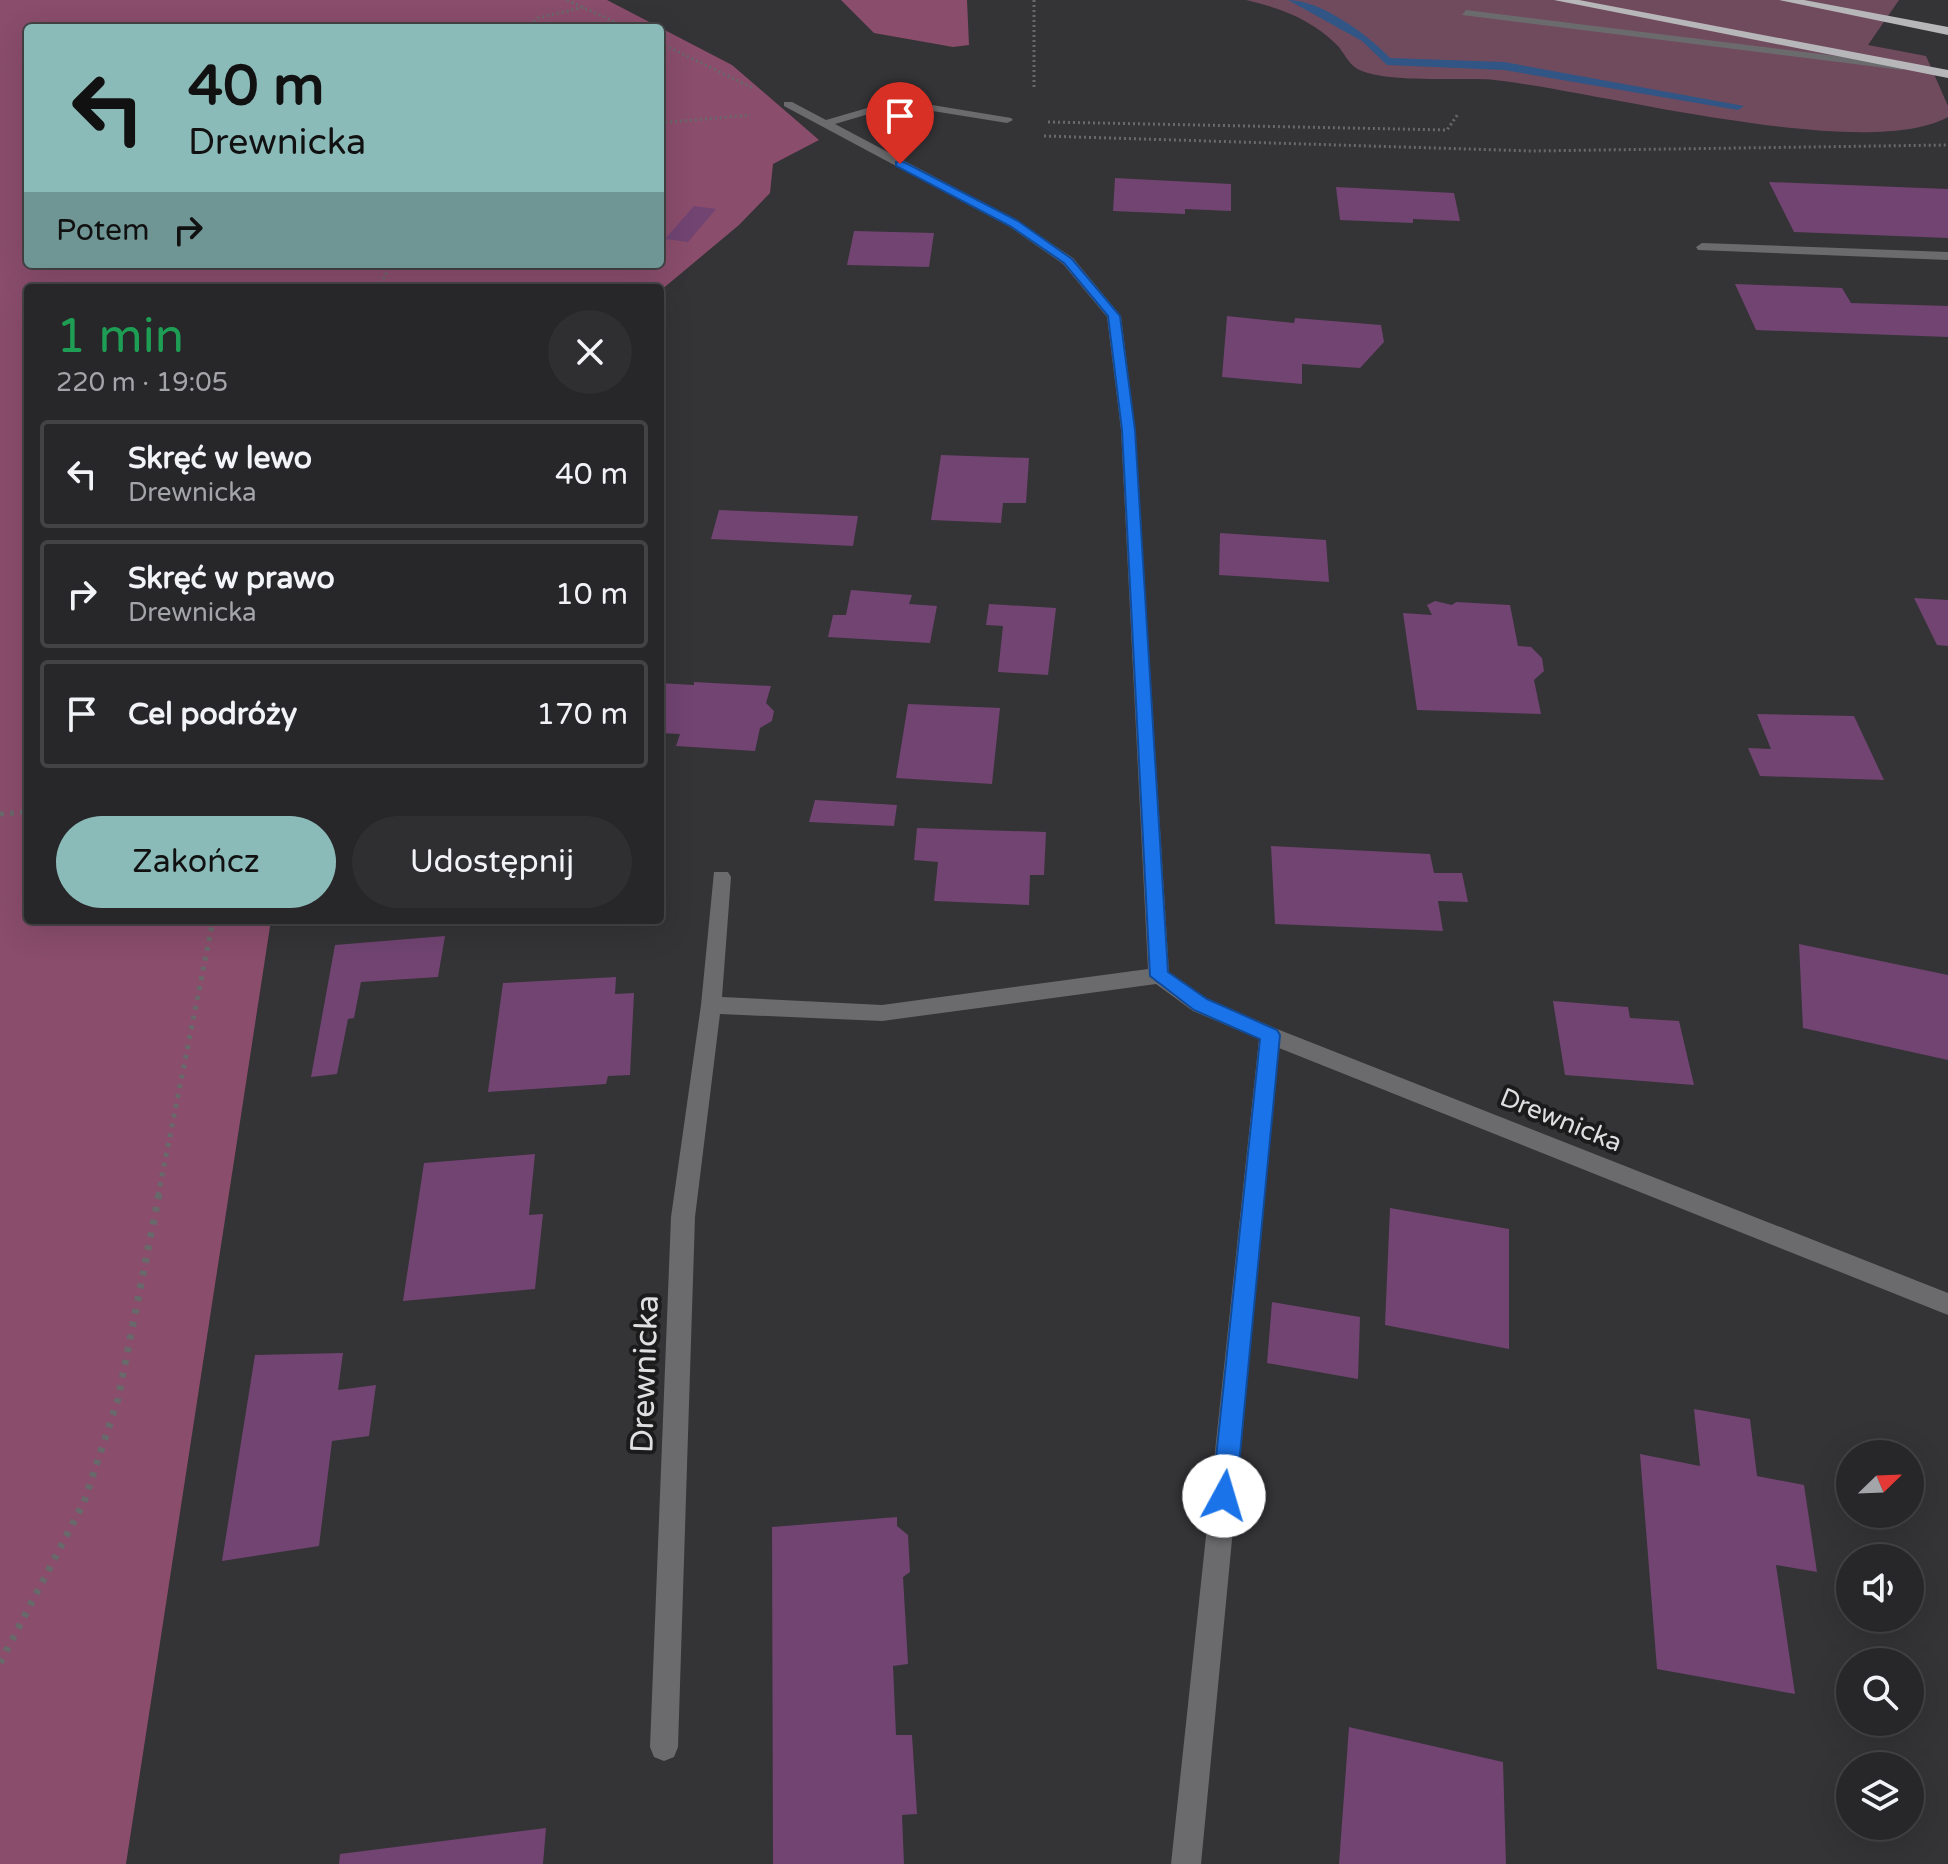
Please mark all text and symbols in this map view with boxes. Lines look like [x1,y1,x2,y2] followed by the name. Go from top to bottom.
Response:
[188,53,324,120] text: 40 m
[56,56,160,160] icon: left
[866,82,934,164] pin
[878,94,922,138] icon: arrive
[188,121,366,164] text: Drewnicka
[166,208,210,252] icon: right
[56,212,150,249] text: Potem
[56,308,184,366] text: 1 min
[548,310,632,394] button: close
[56,367,228,398] text: 220 m · 19:05
[128,440,312,477] text: Skręć w lewo
[60,452,104,496] icon: left
[555,456,628,493] text: 40 m
[128,477,257,508] text: Drewnicka
[128,560,335,597] text: Skręć w prawo
[60,572,104,616] icon: right
[555,576,628,613] text: 10 m
[128,597,257,628] text: Drewnicka
[60,692,104,736] icon: arrive
[128,696,297,733] text: Cel podróży
[536,696,628,733] text: 170 m
[56,816,336,908] button: Zakończ
[352,816,632,908] button: Udostępnij
[1496,1082,1626,1158] street label: Drewnicka
[623,1294,667,1454] street label: Drewnicka
[1836,1440,1924,1528] north arrow
[1836,1440,1924,1840] map controls
[1182,1454,1266,1538] position arrow
[1836,1544,1924,1632] button: sound
[1836,1648,1924,1736] button: search
[1836,1752,1924,1840] button: layers

